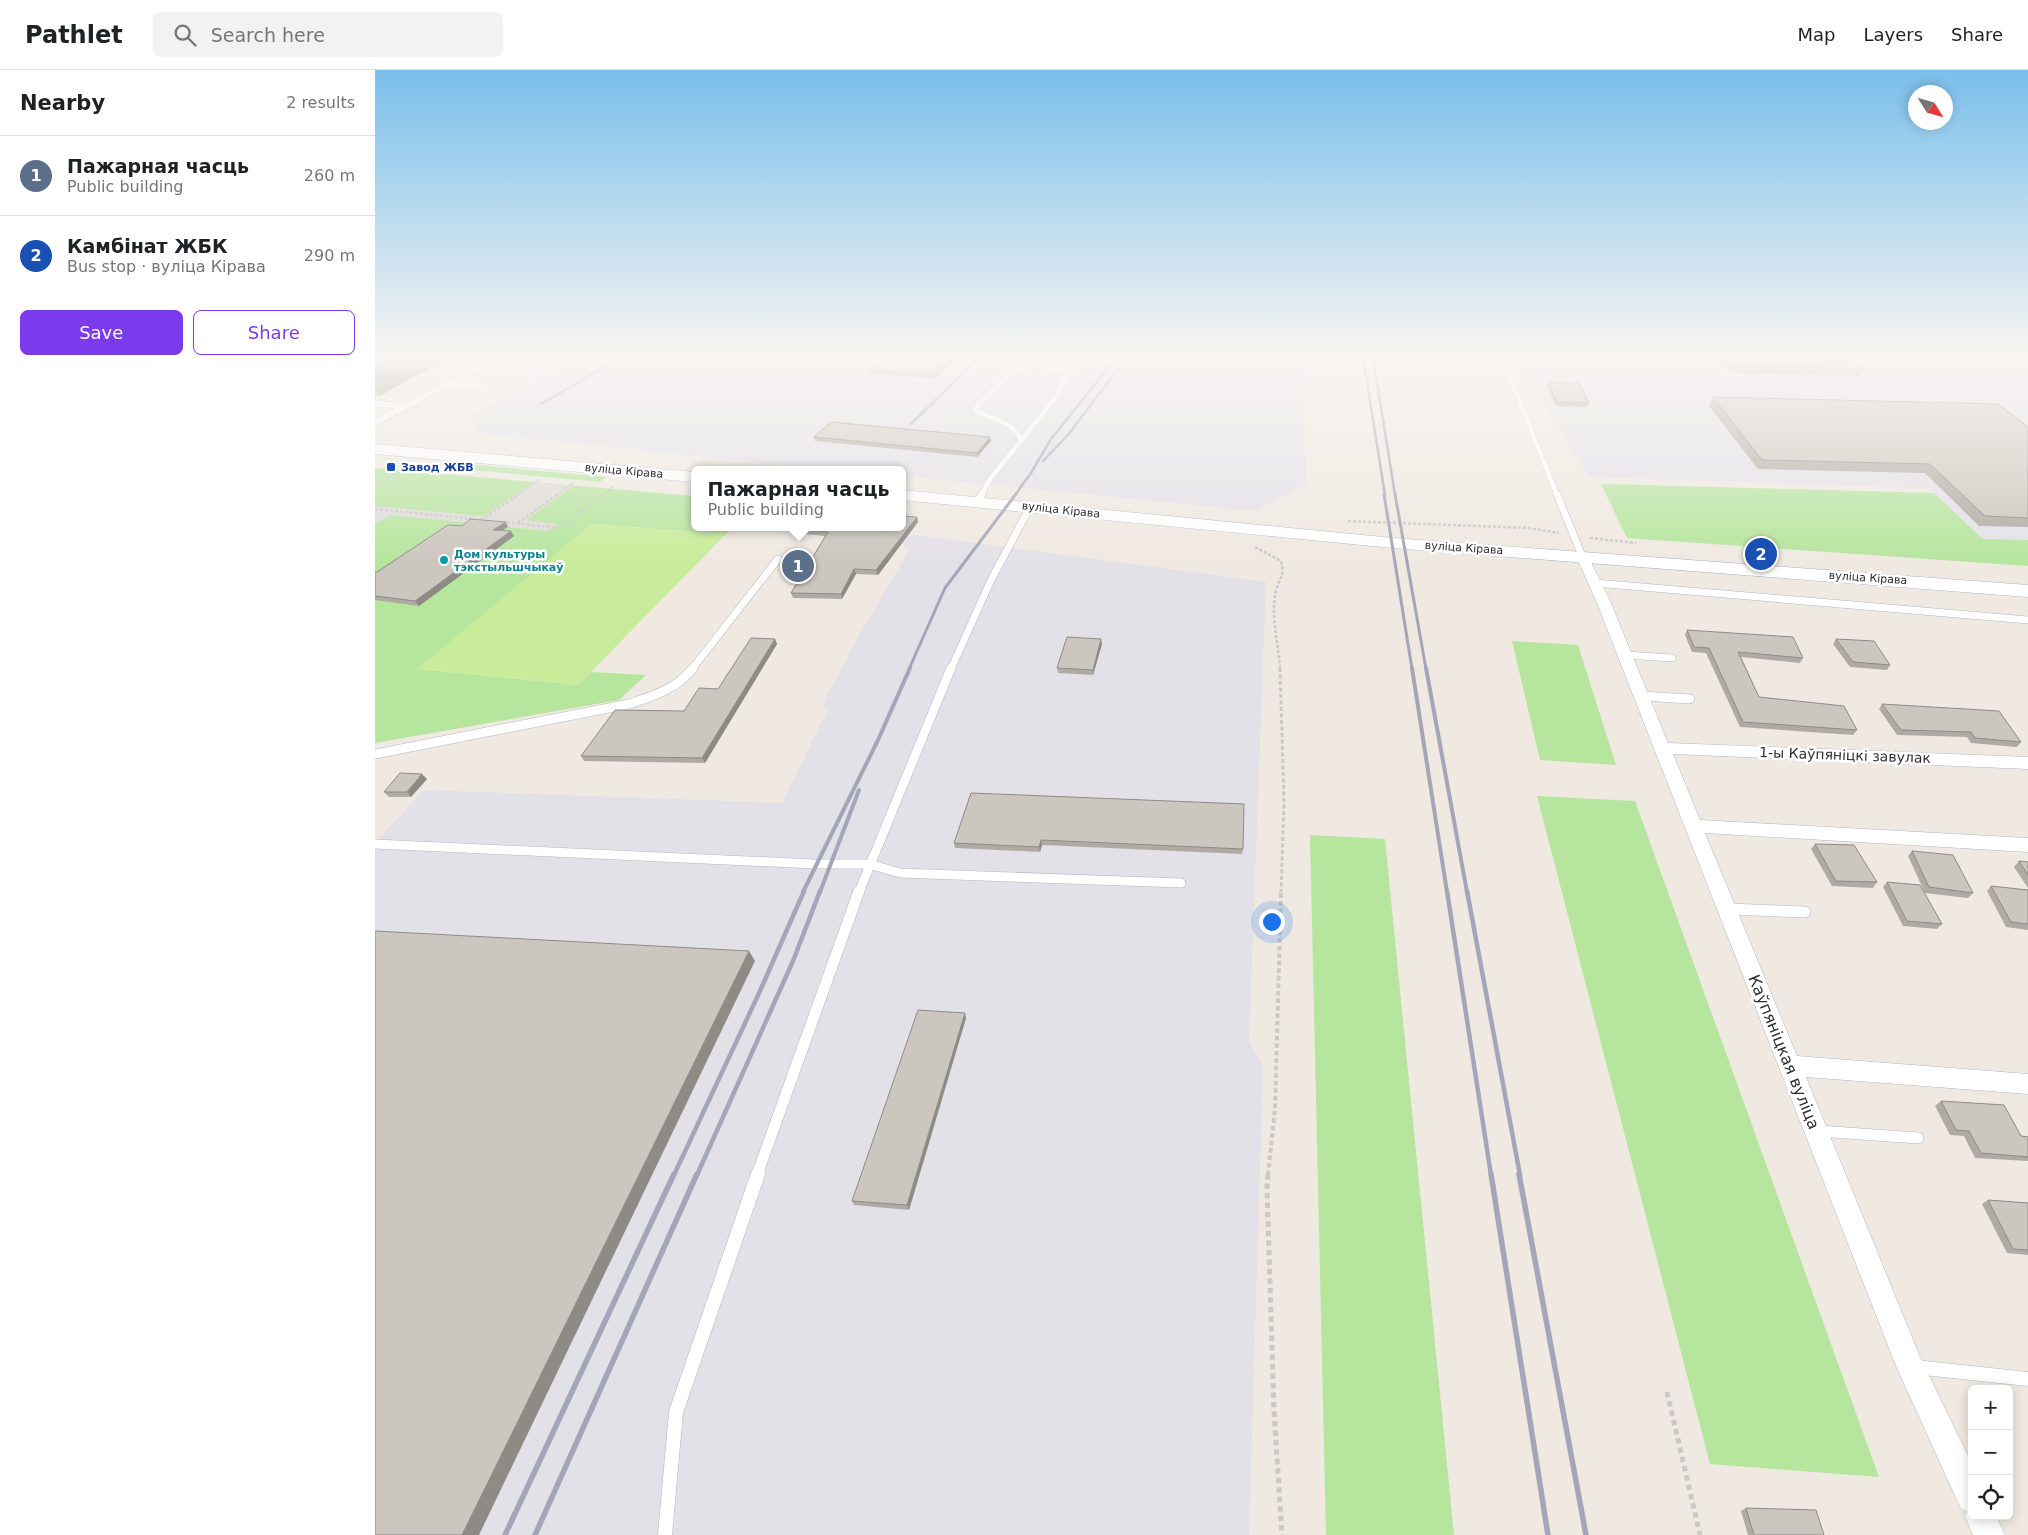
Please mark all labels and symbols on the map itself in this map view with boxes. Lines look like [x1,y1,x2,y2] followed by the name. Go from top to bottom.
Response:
[1908,85,1953,130] north arrow
[385,461,397,473] marker: Завод ЖБВ
[401,461,474,474] place label: Завод ЖБВ
[584,461,664,481] street label: вуліца Кірава
[1021,499,1101,521] street label: вуліца Кірава
[1745,535,1777,573] pin: 2
[1424,539,1504,557] street label: вуліца Кірава
[782,547,814,585] pin: 1
[454,548,563,574] place label: Дом культуры тэкстыльшчыкаў
[438,554,450,566] marker: Дом культуры тэкстыльшчыкаў
[1828,569,1908,587] street label: вуліца Кірава
[1759,744,1931,766] street label: 1-ы Каўпяніцкі завулак
[1259,909,1285,935] your location
[1744,972,1824,1132] street label: Каўпяніцкая вуліца

